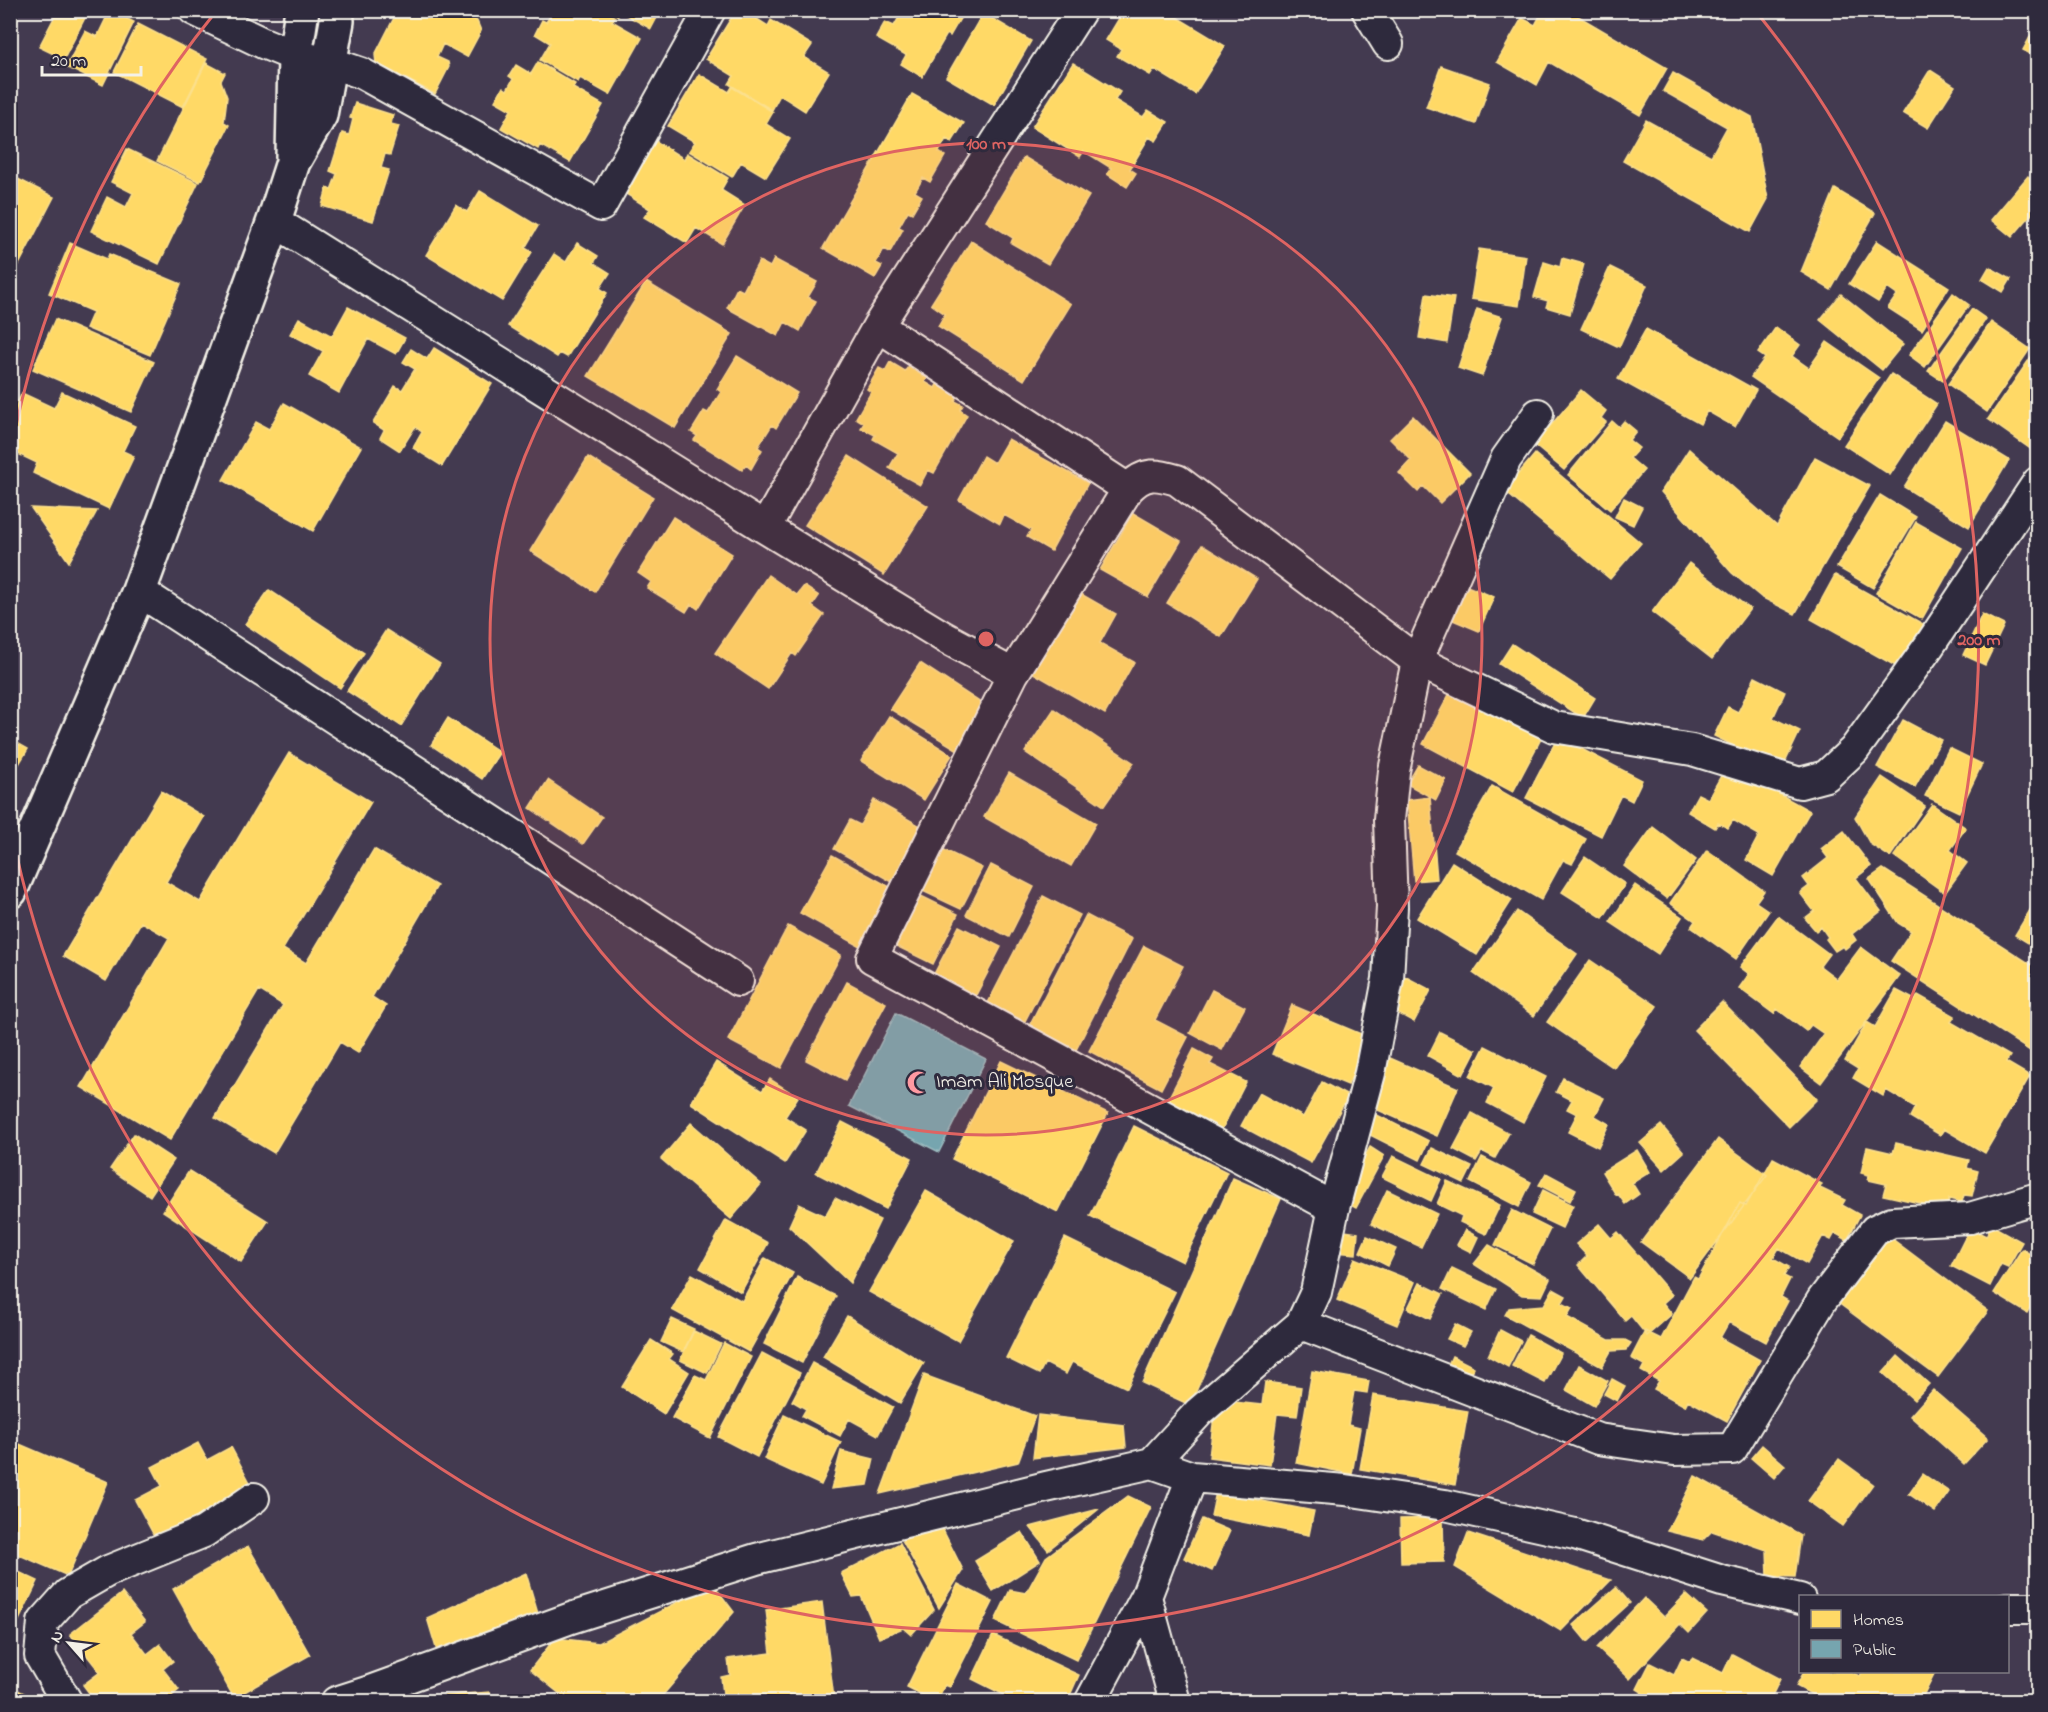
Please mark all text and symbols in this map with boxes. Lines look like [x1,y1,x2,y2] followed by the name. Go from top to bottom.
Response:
[42,39,141,77] scale bar
[51,49,86,75] text: 20 m
[966,132,1006,158] text: 100 m
[1957,628,2001,654] text: 200 m
[976,629,996,649] centre of rings
[936,1068,1073,1097] place label: Imam Ali Mosque
[905,1069,931,1095] mosque icon: Imam Ali Mosque
[1799,1595,2009,1673] legend
[1853,1608,1904,1634] text: Homes
[39,1613,99,1673] north arrow
[44,1626,71,1647] text: N
[1853,1638,1896,1664] text: Public

